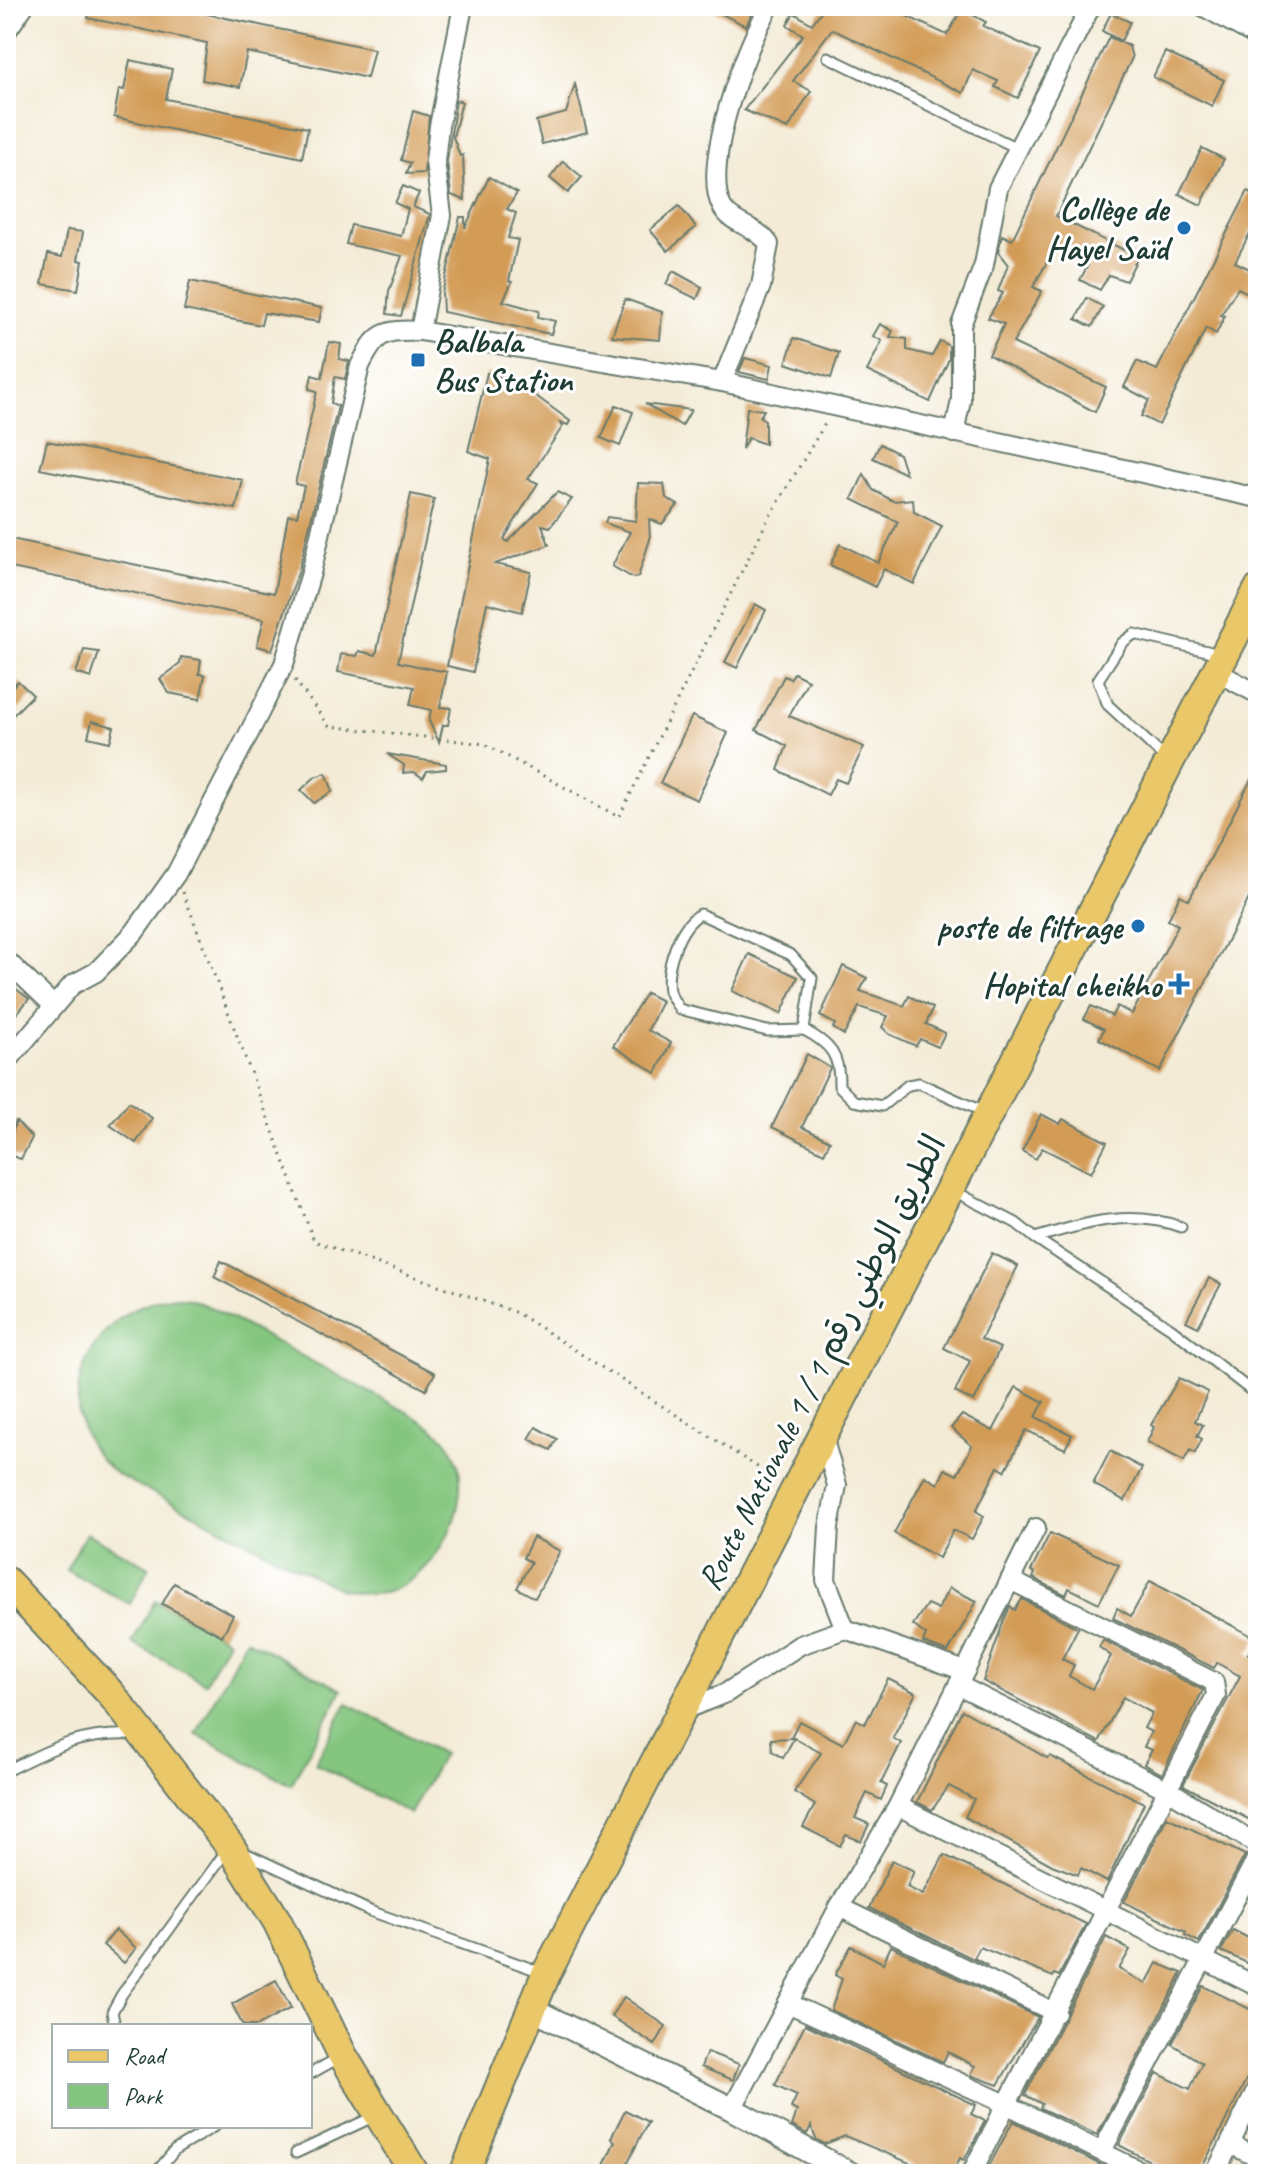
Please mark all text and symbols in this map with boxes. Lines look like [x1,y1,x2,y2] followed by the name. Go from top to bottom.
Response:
[1046,187,1173,269] place label: Collège de Hayel Saïd
[1175,219,1193,237] marker: Collège de Hayel Saïd
[434,319,574,401] place label: Balbala Bus Station
[409,351,427,369] marker: Balbala Bus Station
[937,905,1125,948] place label: poste de filtrage
[1129,917,1147,935] marker: poste de filtrage
[983,963,1164,1006] place label: Hopital cheikho
[1168,973,1190,995] marker: Hopital cheikho
[687,1127,963,1601] street label: Route Nationale 1 / الطريق الوطني رقم 1
[52,2024,312,2128] legend
[124,2041,168,2071] text: Road
[124,2081,164,2111] text: Park

